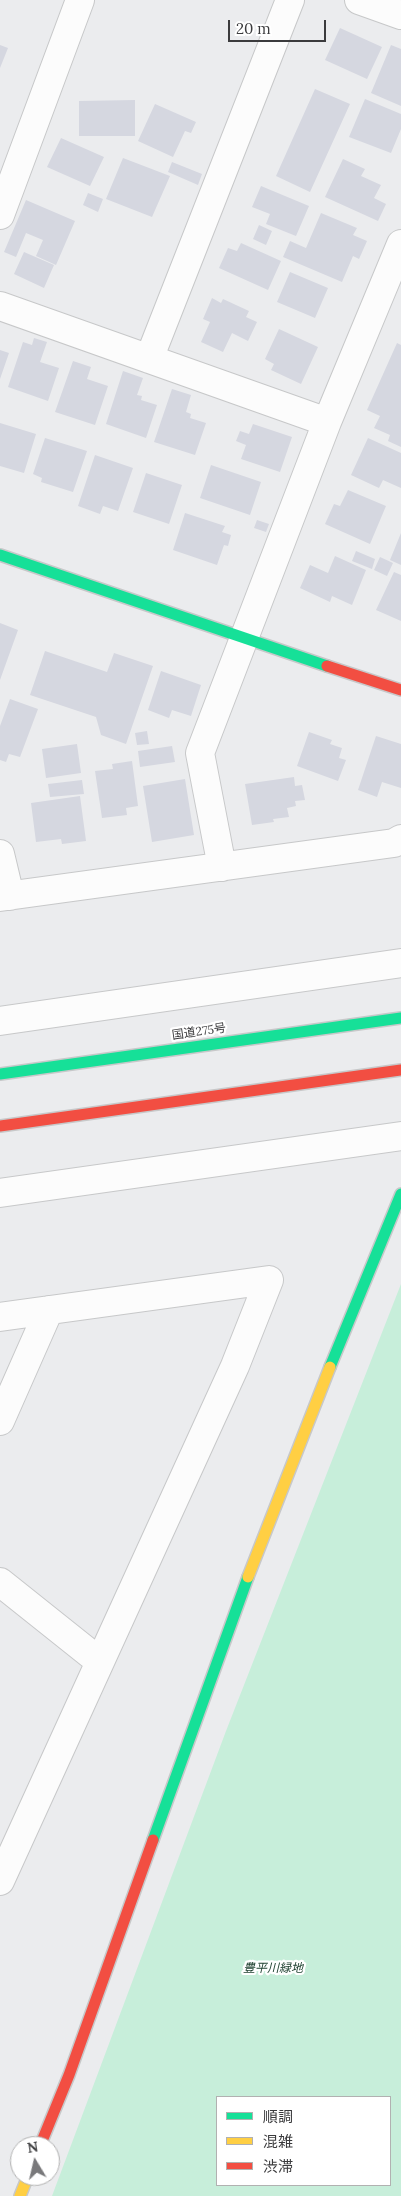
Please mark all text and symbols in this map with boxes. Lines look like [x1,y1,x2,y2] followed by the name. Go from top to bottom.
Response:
[231,10,328,42] scale bar
[236,19,271,38] text: 20 m
[171,1021,227,1043] street label: 国道275号
[243,1962,303,1976] park label: 豊平川緑地
[216,2096,391,2186] legend
[263,2107,293,2126] text: 順調
[263,2132,293,2151] text: 混雑
[10,2136,60,2186] north arrow
[26,2137,40,2157] text: N
[263,2157,293,2176] text: 渋滞

